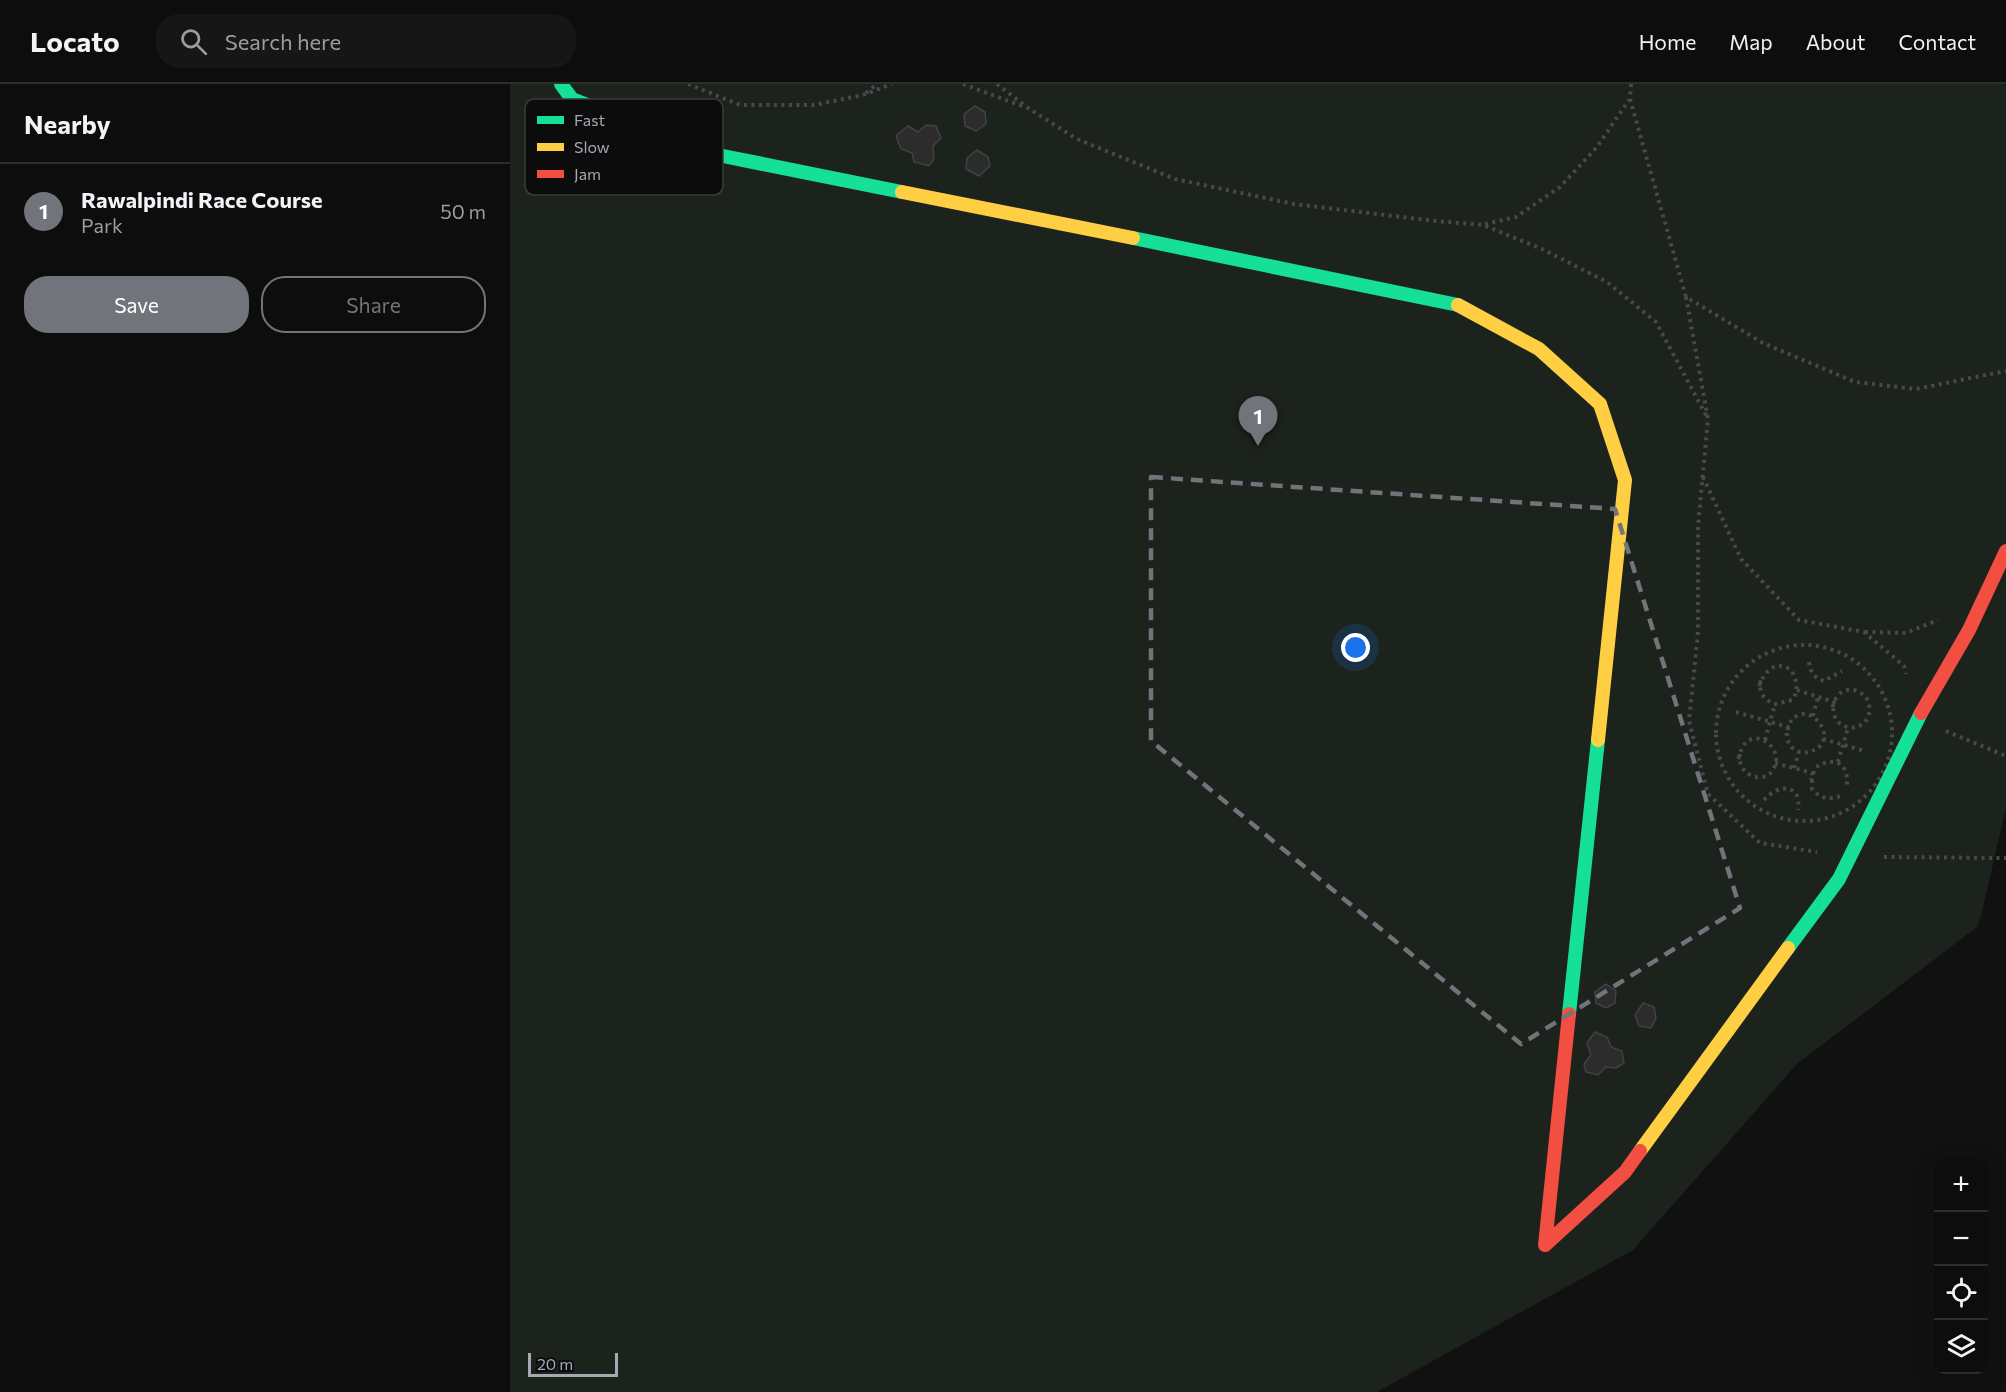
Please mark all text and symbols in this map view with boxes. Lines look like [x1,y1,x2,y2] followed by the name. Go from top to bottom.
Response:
[156,14,576,68] search box
[30,24,120,58] text: Locato
[177,25,210,58] icon: search
[225,28,341,55] text: Search here
[1639,29,1696,54] text: Home
[1729,29,1773,54] text: Map
[1806,29,1865,54] text: About
[1898,29,1976,54] text: Contact
[525,99,723,195] legend
[24,108,111,139] text: Nearby
[574,110,605,129] text: Fast
[574,137,610,156] text: Slow
[574,164,601,183] text: Jam
[81,186,323,213] text: Rawalpindi Race Course
[39,199,48,223] text: 1
[440,199,486,223] text: 50 m
[81,213,123,237] text: Park
[24,276,249,333] button: Save
[261,276,486,333] button: Share
[1238,396,1278,446] pin: 1
[1341,633,1370,662] your location
[1934,1158,1988,1374] map controls
[1934,1158,1988,1212] button: +
[1934,1212,1988,1266] button: −
[1934,1266,1988,1320] button: locate
[1934,1320,1988,1374] button: layers
[528,1350,618,1378] scale bar
[537,1354,573,1373] text: 20 m

